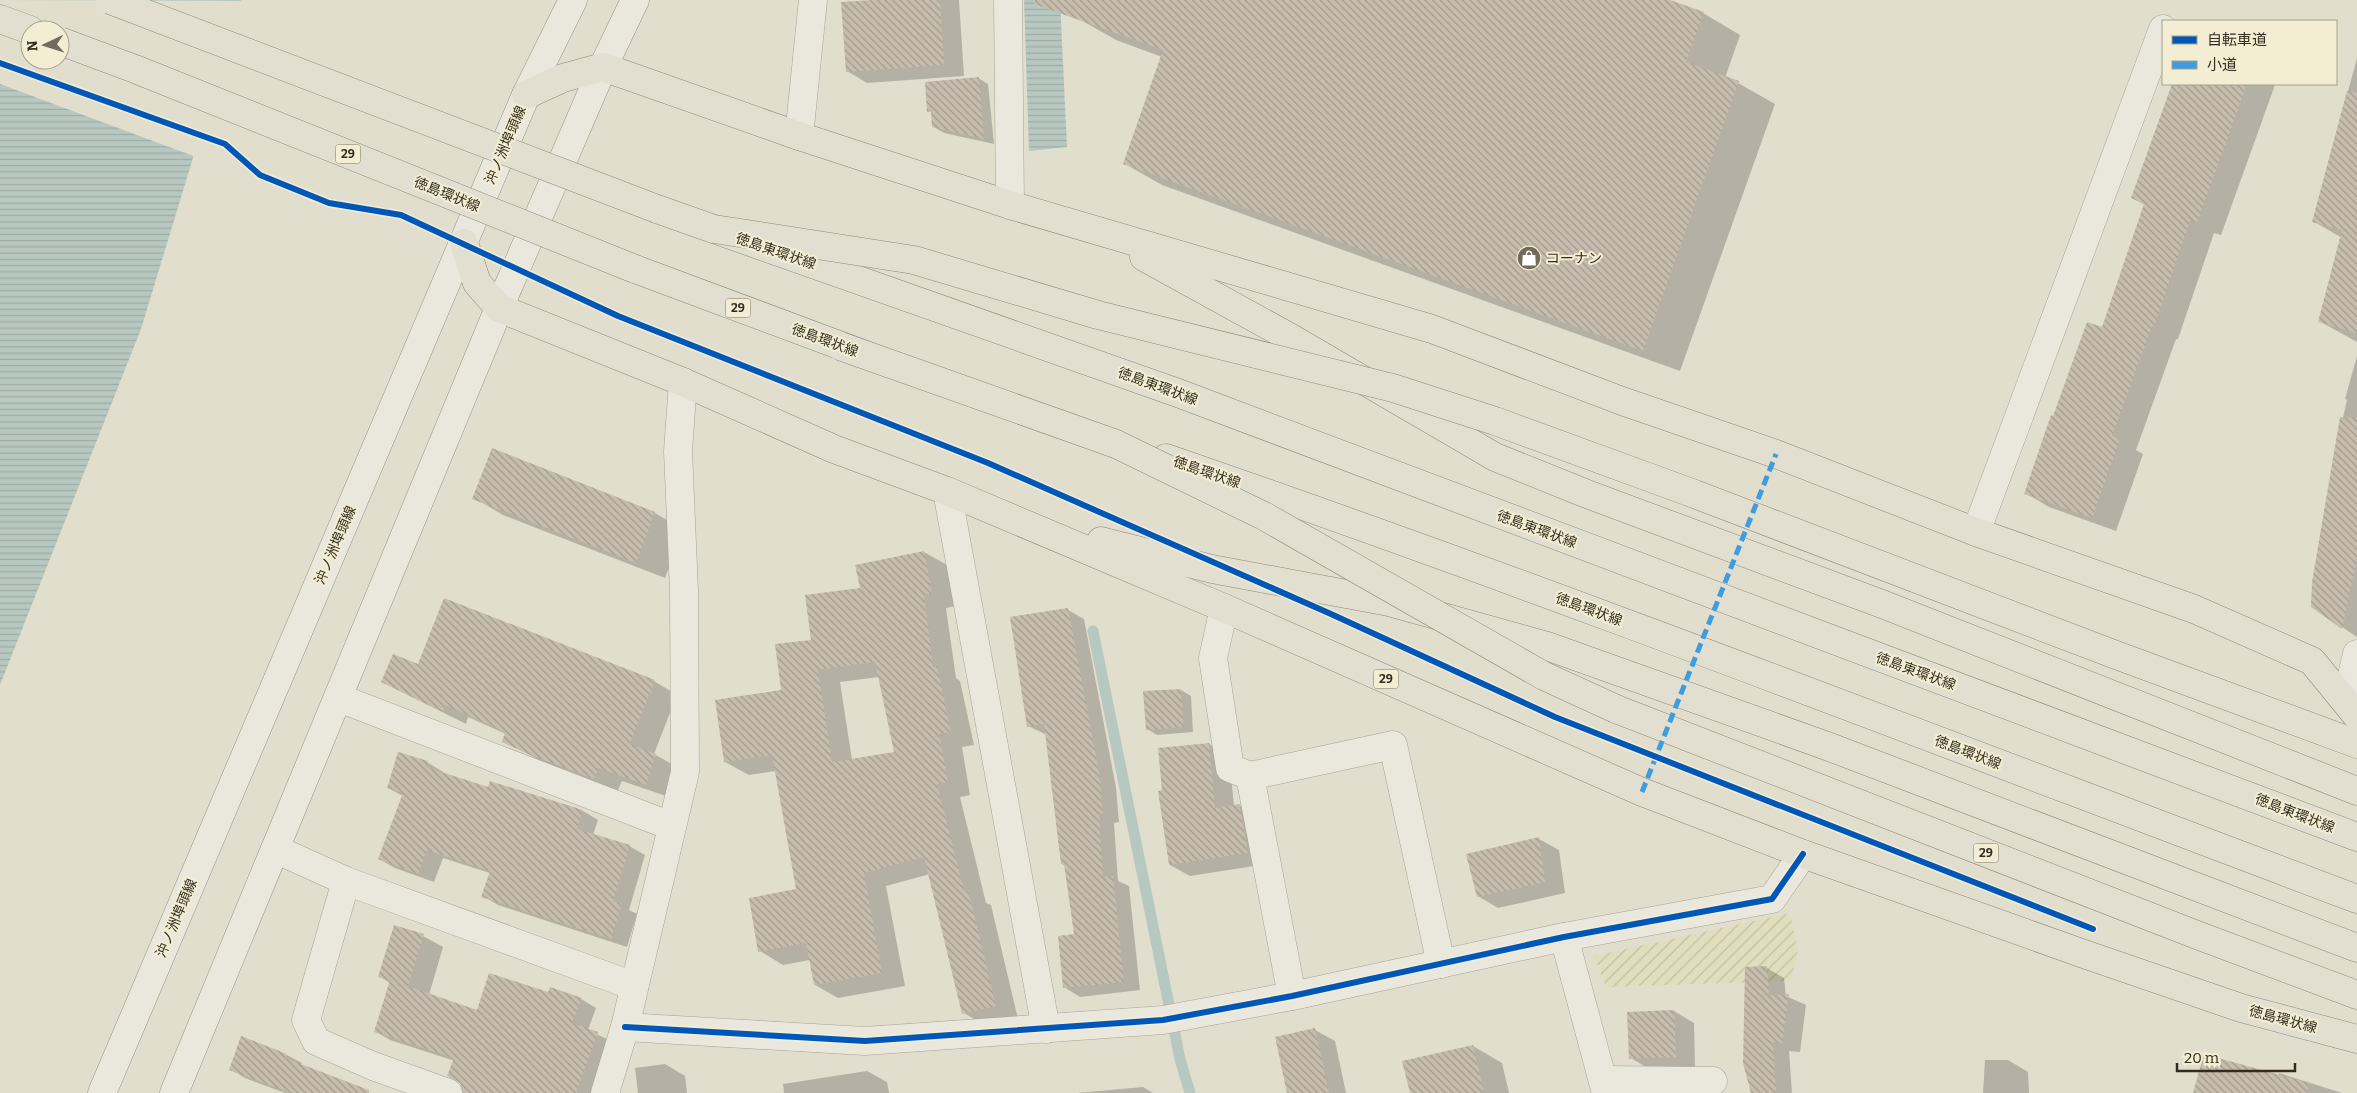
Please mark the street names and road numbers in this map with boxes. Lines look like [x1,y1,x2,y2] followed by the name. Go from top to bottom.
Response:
[481,103,530,187] street label: 沖ノ洲埠頭線
[336,144,360,164] road number: 29
[411,173,482,215] street label: 徳島環状線
[733,230,818,273] street label: 徳島東環状線
[726,298,750,318] road number: 29
[789,321,861,360] street label: 徳島環状線
[1115,364,1200,409] street label: 徳島東環状線
[1171,453,1243,492] street label: 徳島環状線
[311,503,360,587] street label: 沖ノ洲埠頭線
[1494,507,1579,552] street label: 徳島東環状線
[1553,590,1625,629] street label: 徳島環状線
[1873,649,1958,694] street label: 徳島東環状線
[1374,670,1398,689] road number: 29
[1932,732,2004,773] street label: 徳島環状線
[2253,790,2337,836] street label: 徳島東環状線
[1974,844,1998,862] road number: 29
[152,876,201,960] street label: 沖ノ洲埠頭線
[2247,1002,2319,1037] street label: 徳島環状線

